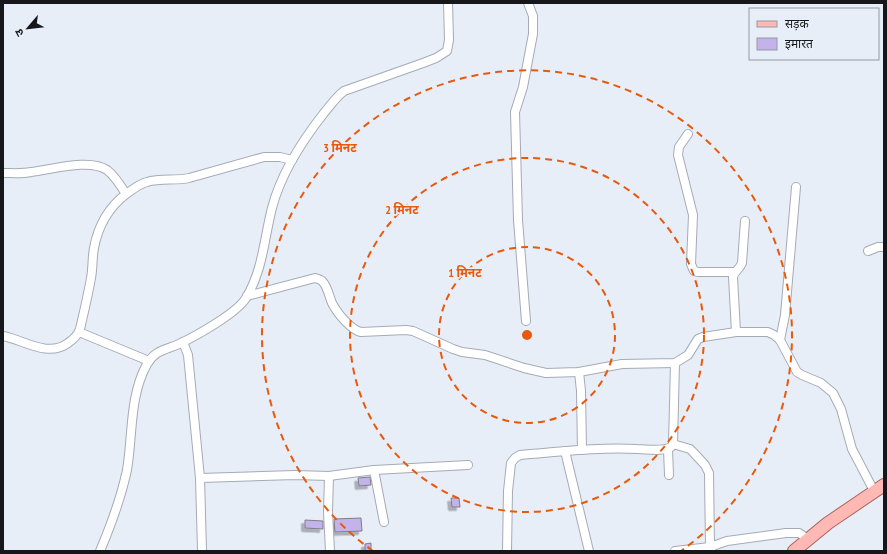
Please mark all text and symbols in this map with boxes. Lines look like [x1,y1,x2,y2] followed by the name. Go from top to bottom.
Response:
[8,8,48,48] north arrow
[749,8,879,60] legend
[785,16,810,31] text: सड़क
[11,26,27,39] text: उ
[785,36,814,51] text: इमारत
[323,140,357,155] text: 3 मिनट
[385,202,419,217] text: 2 मिनट
[448,265,482,280] text: 1 मिनट
[520,328,534,342] centre of rings

